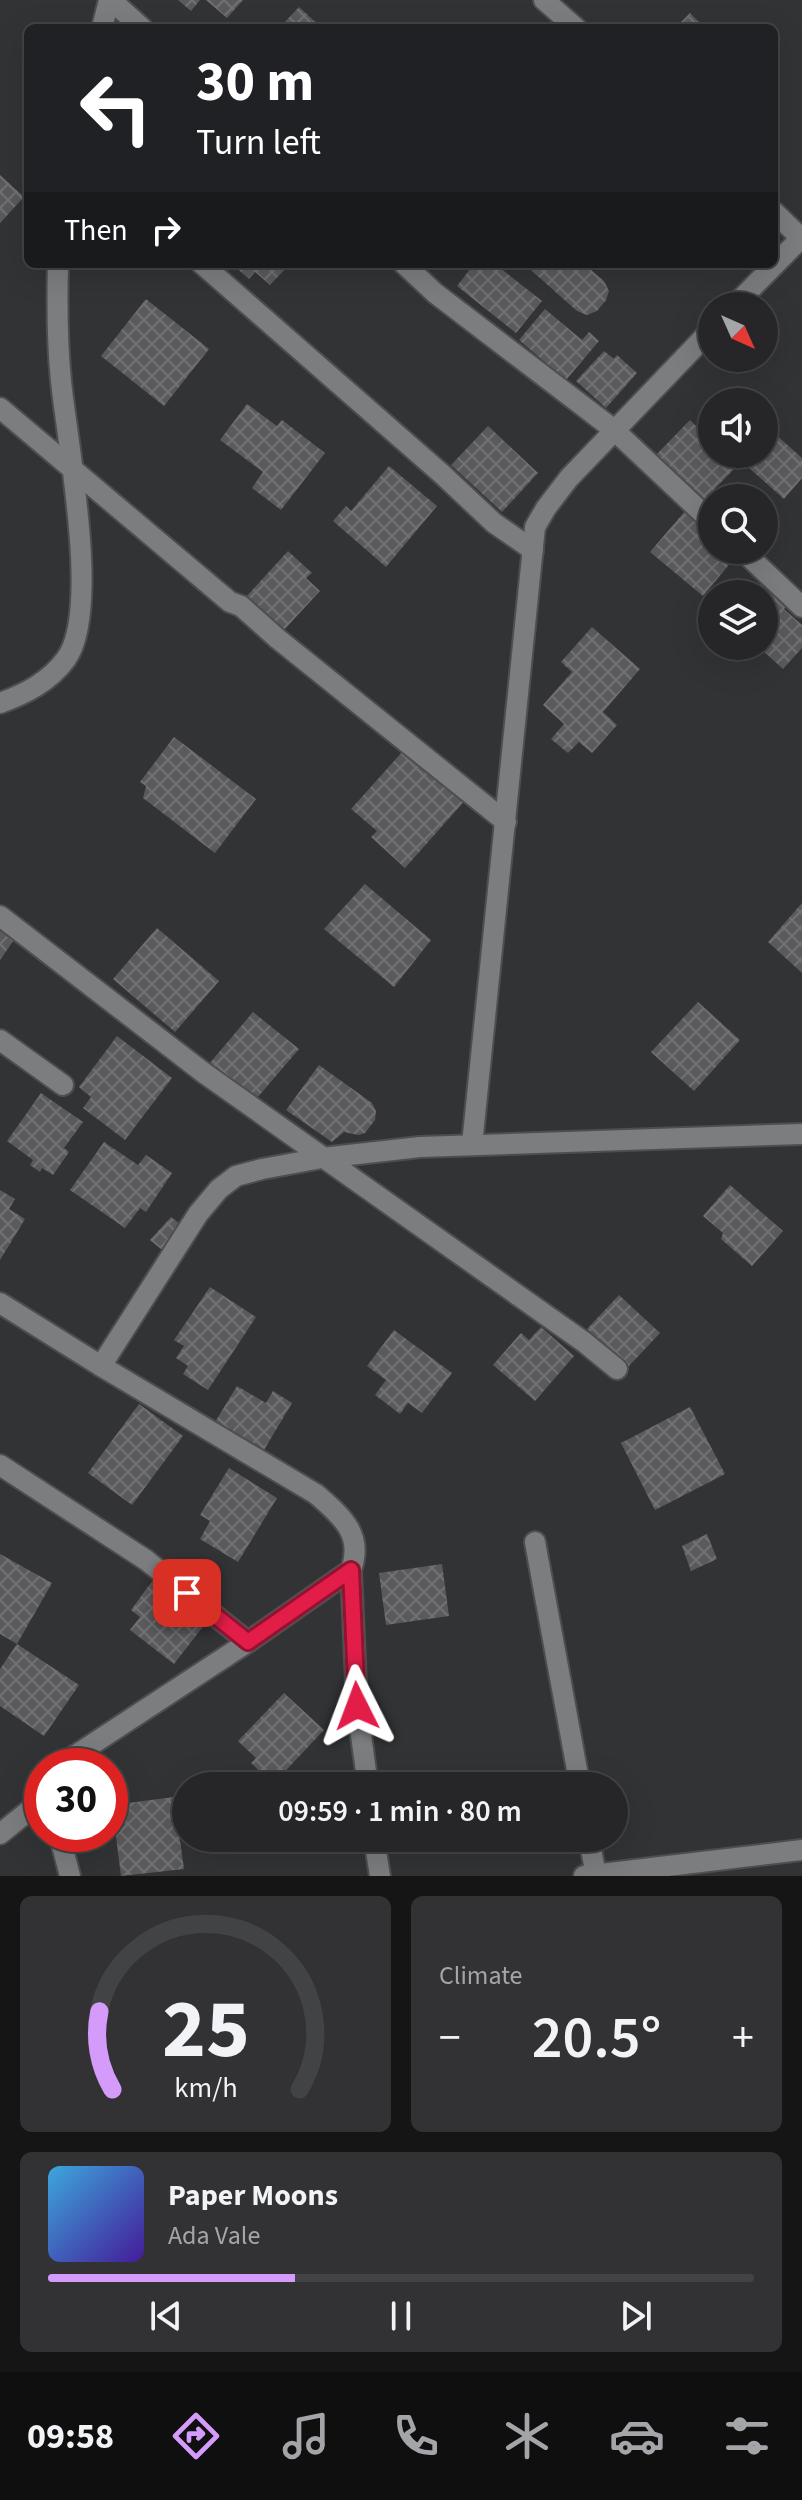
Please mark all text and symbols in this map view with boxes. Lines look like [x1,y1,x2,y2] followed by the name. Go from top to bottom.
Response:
[196,43,314,122] text: 30 m
[64,56,168,160] icon: left
[196,117,321,168] text: Turn left
[144,208,188,252] icon: right
[64,209,128,252] text: Then
[698,292,778,372] north arrow
[698,292,778,660] map controls
[698,388,778,468] button: sound
[698,484,778,564] button: search
[698,580,778,660] button: layers
[153,1559,221,1627] pin
[165,1571,209,1615] icon: arrive
[315,1664,399,1748] position arrow
[24,1748,128,1852] speed limit sign: 30
[278,1790,522,1833] text: 09:59 · 1 min · 80 m
[439,1957,523,1994] text: Climate
[162,1971,249,2089] text: 25
[532,1996,661,2081] text: 20.5°
[439,2007,461,2070] text: −
[732,2007,754,2070] text: +
[174,2068,237,2108] text: km/h
[168,2174,338,2217] text: Paper Moons
[168,2217,260,2254] text: Ada Vale
[144,2294,188,2338] icon: previous
[379,2294,423,2338] icon: pause
[614,2294,658,2338] icon: next
[168,2408,224,2464] icon: directions
[278,2408,334,2464] icon: music
[388,2408,444,2464] icon: phone
[499,2408,555,2464] icon: climate
[609,2408,665,2464] icon: car
[719,2408,775,2464] icon: filters
[27,2411,114,2462] text: 09:58

